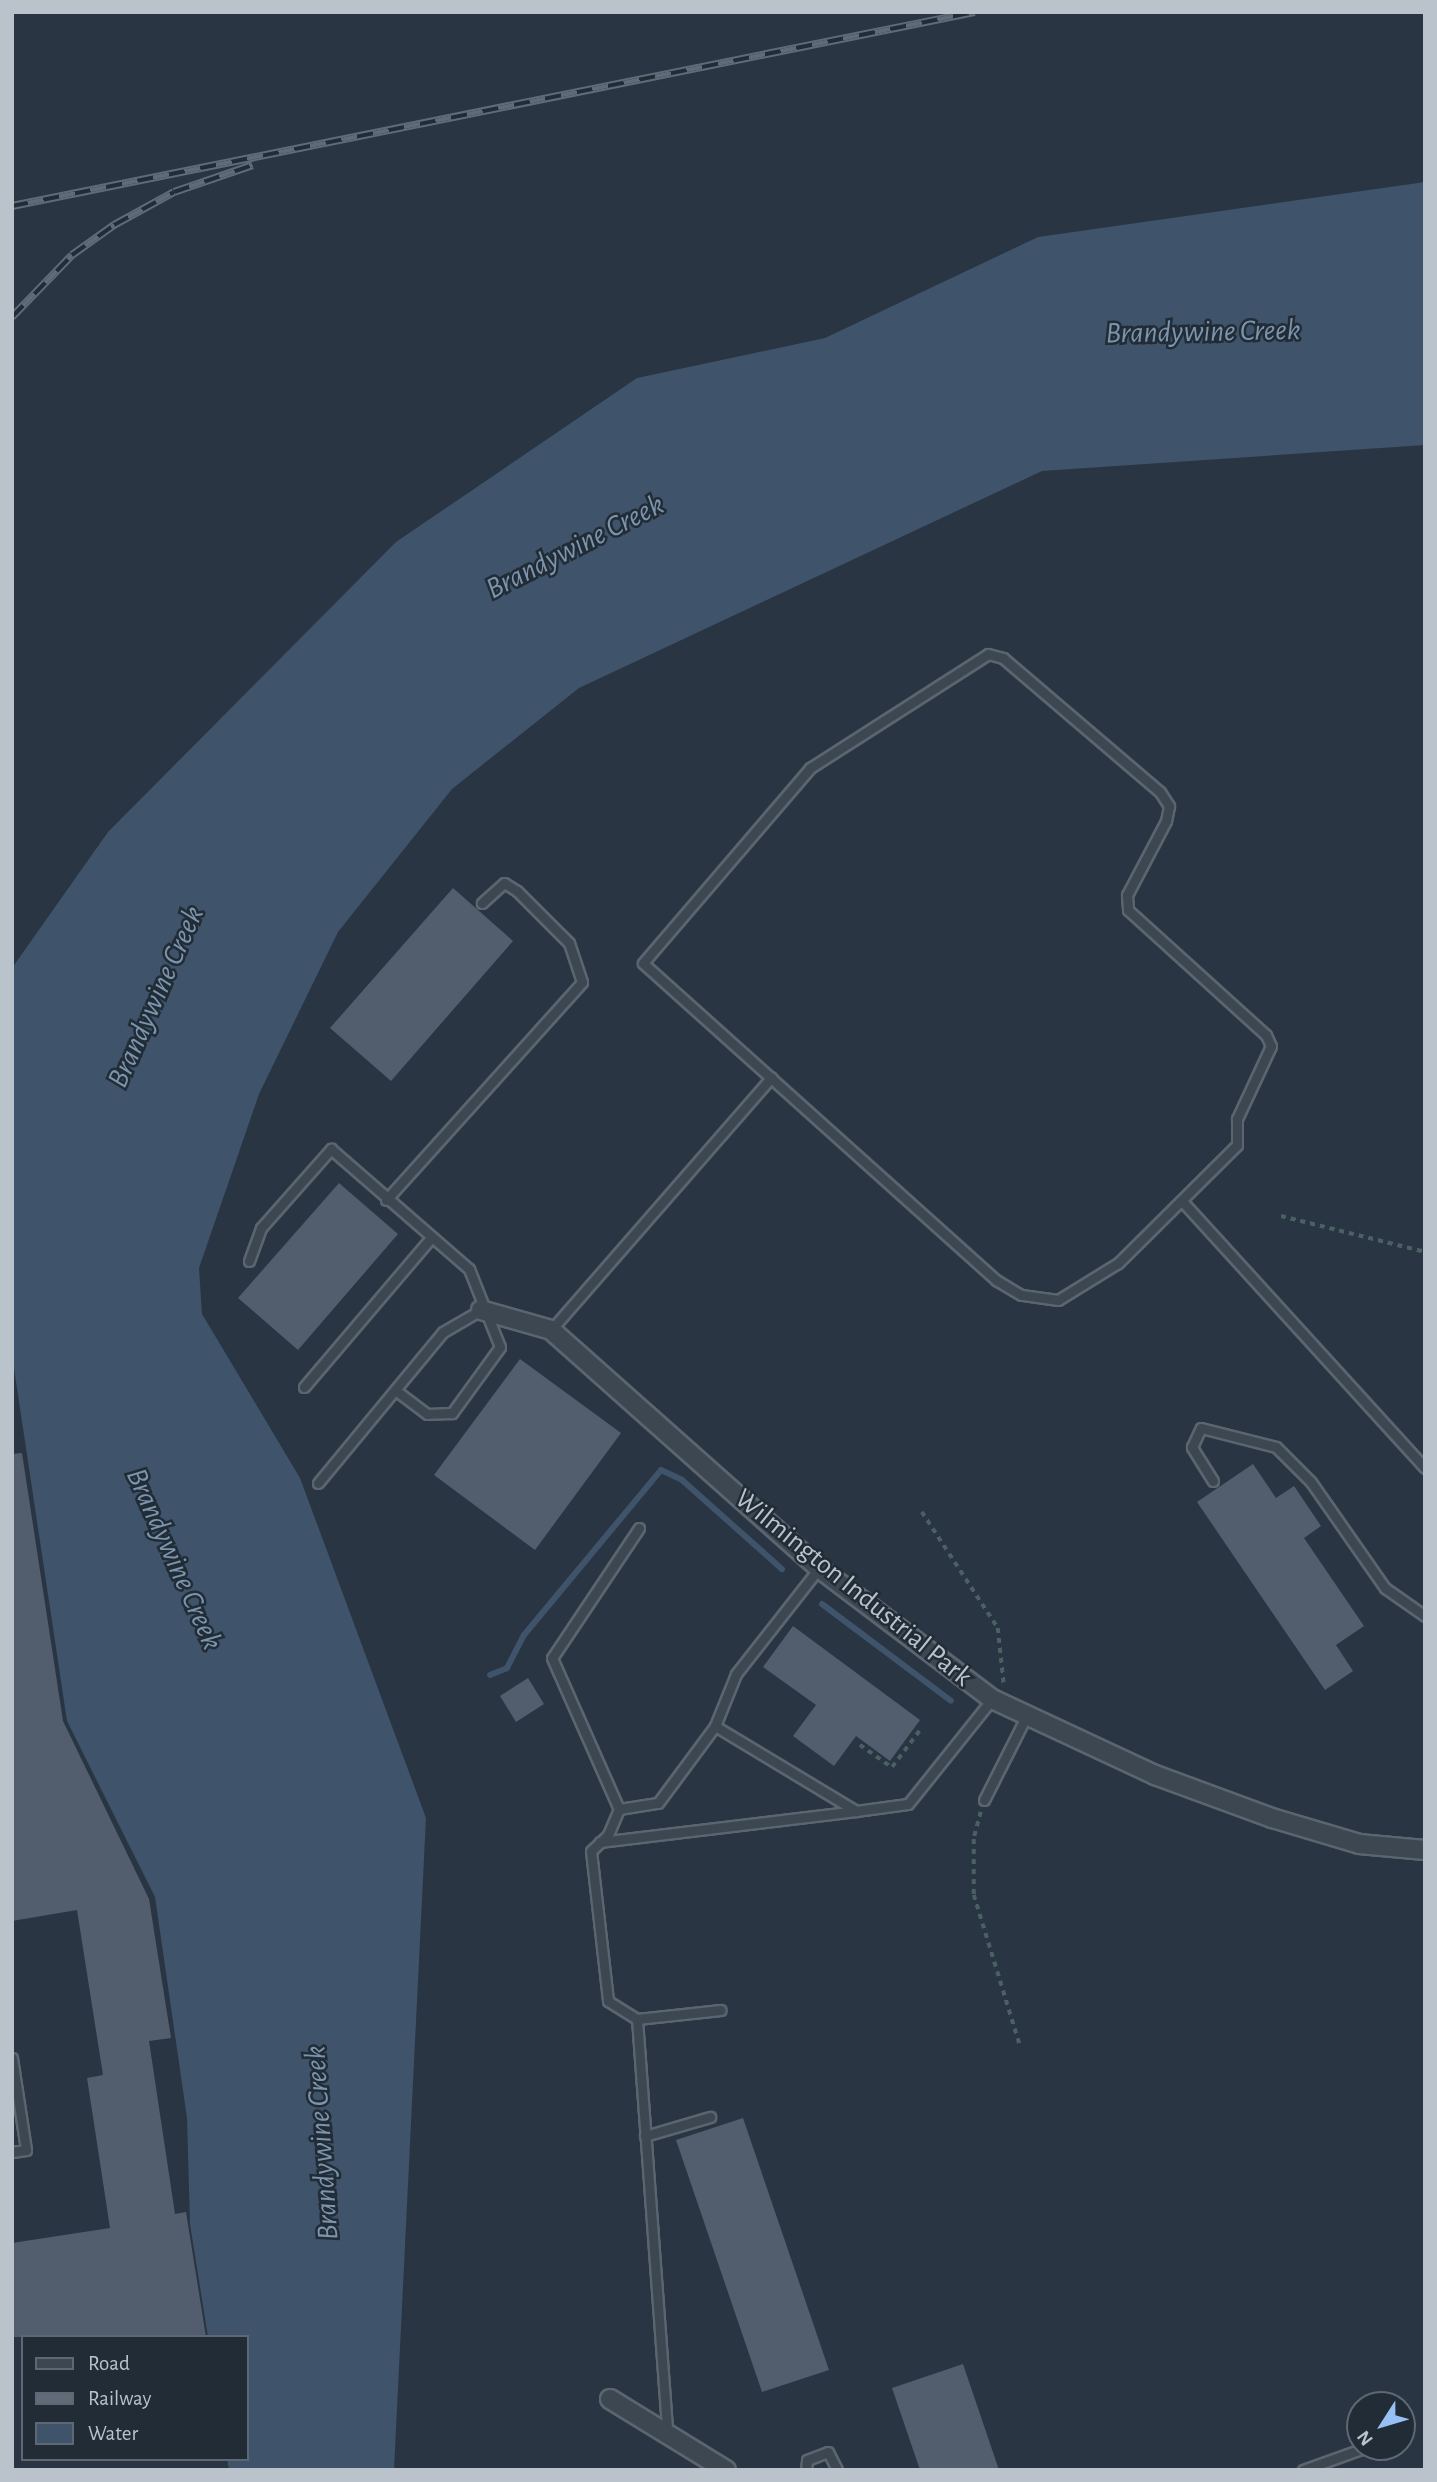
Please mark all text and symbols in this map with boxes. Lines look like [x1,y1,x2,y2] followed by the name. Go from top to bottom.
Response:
[1105,312,1301,352] water label: Brandywine Creek
[480,487,670,607] water label: Brandywine Creek
[100,901,212,1093] water label: Brandywine Creek
[118,1463,230,1655] water label: Brandywine Creek
[728,1482,978,1694] street label: Wilmington Industrial Park
[297,2045,347,2241] water label: Brandywine Creek
[21,2335,248,2461] legend
[88,2353,130,2374] text: Road
[88,2388,151,2409] text: Railway
[1346,2391,1416,2461] north arrow
[88,2423,138,2444] text: Water
[1354,2427,1377,2449] text: N

